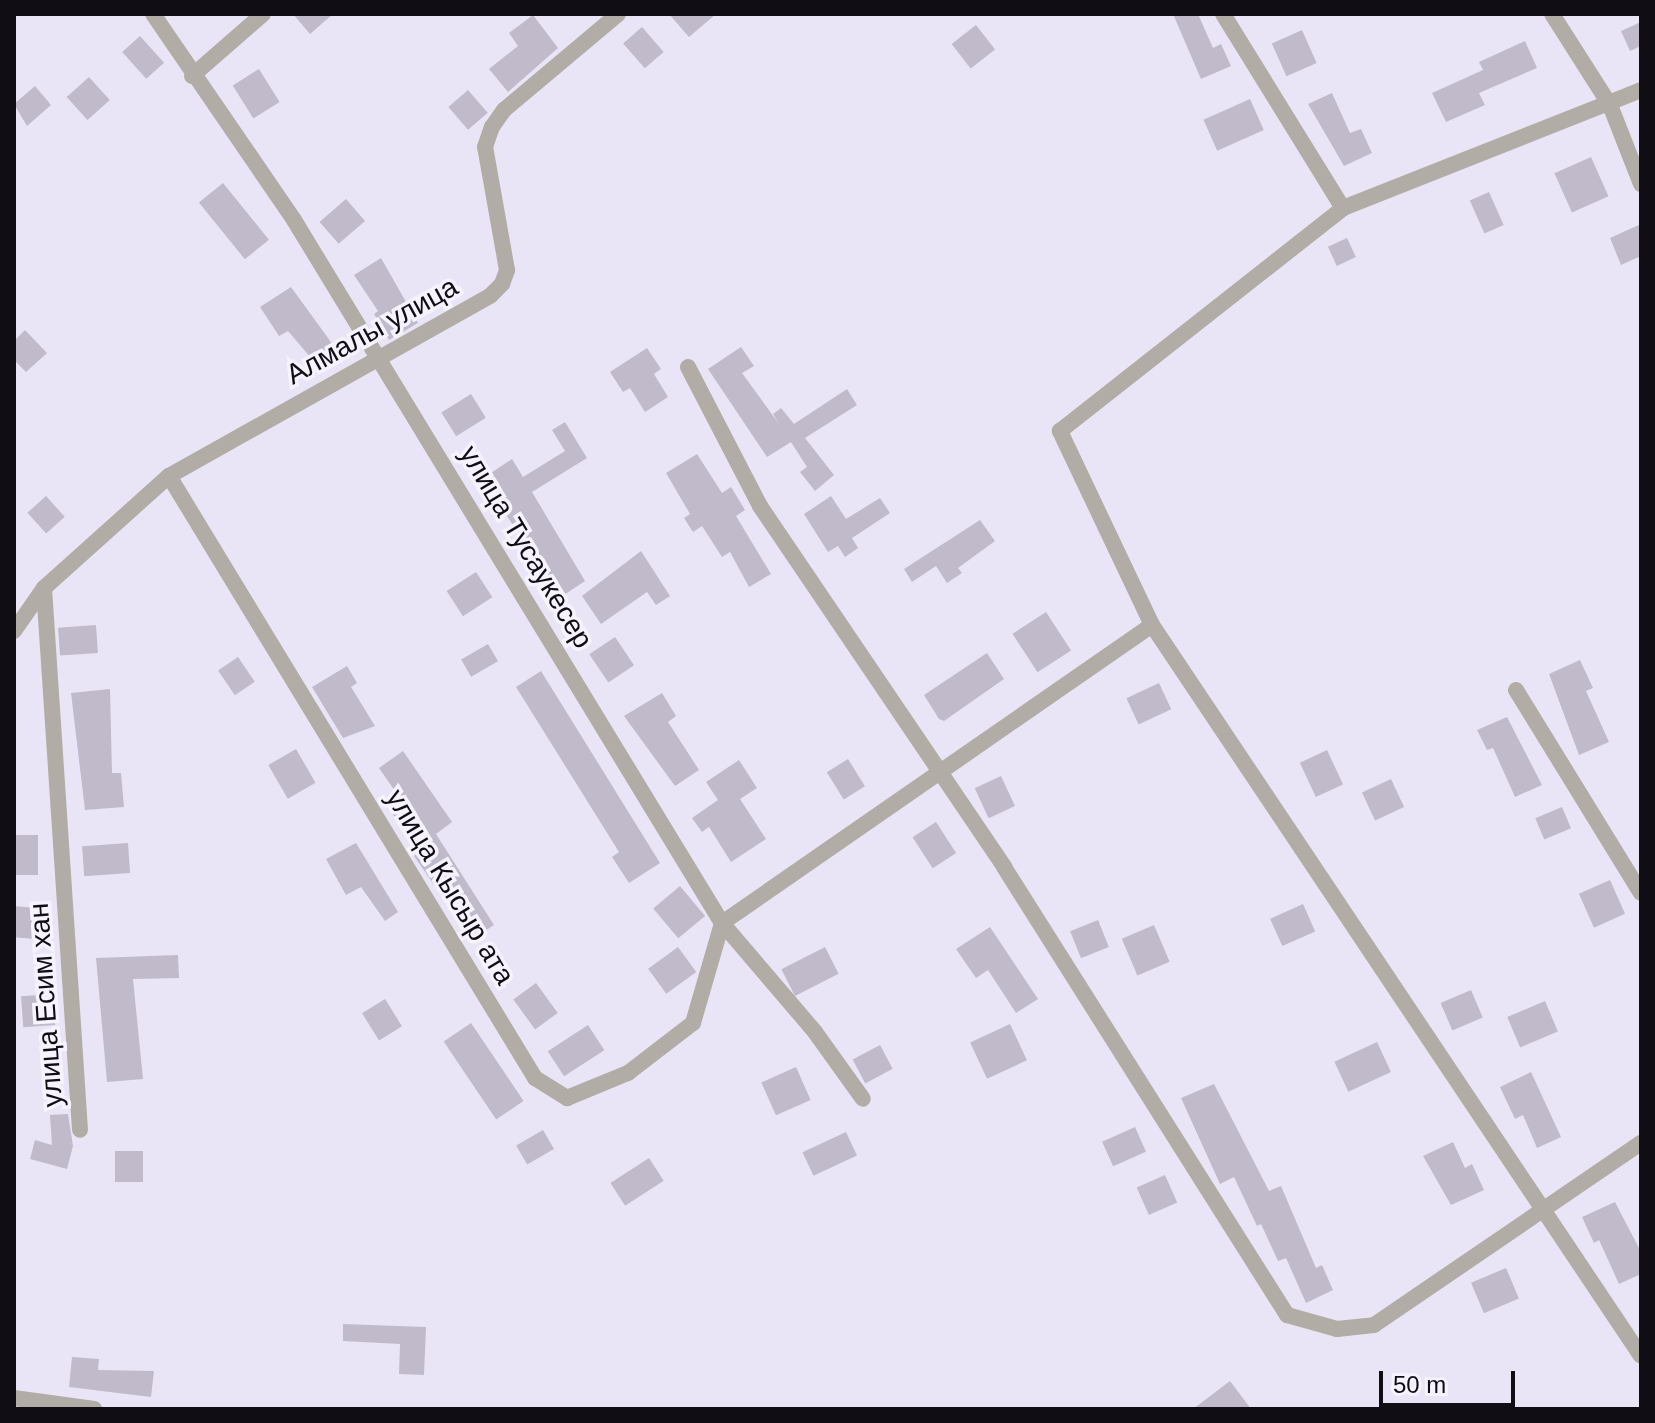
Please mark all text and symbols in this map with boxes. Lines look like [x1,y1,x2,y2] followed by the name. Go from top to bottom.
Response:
[280,270,464,392] street label: Алмалы улица
[452,440,600,654] street label: улица Тусаукесер
[379,783,521,991] street label: улица Кысыр ата
[22,902,70,1108] street label: улица Есим хан
[1383,1355,1519,1405] scale bar
[1393,1371,1446,1398] text: 50 m

